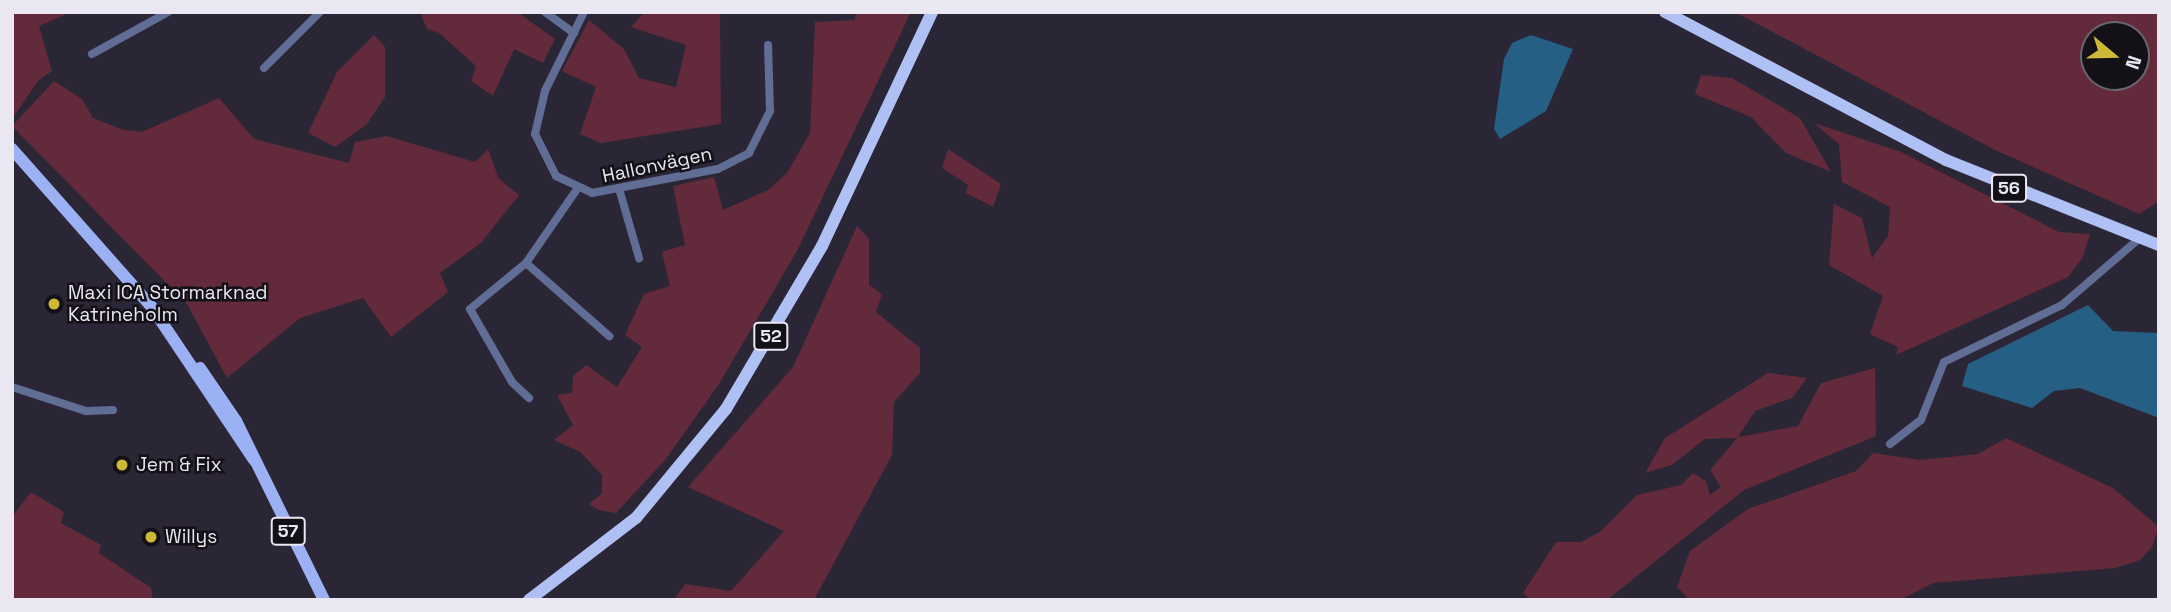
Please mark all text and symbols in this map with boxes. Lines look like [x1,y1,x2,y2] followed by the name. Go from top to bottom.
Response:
[2080,21,2150,91] north arrow
[2120,52,2147,72] text: N
[600,142,714,188] street label: Hallonvägen
[1990,174,2028,202] road number: 56
[68,282,268,326] place label: Maxi ICA Stormarknad Katrineholm
[46,296,62,312] marker: Maxi ICA Stormarknad Katrineholm
[752,322,790,350] road number: 52
[136,454,222,476] place label: Jem & Fix
[114,457,130,473] marker: Jem & Fix
[270,516,306,546] road number: 57
[165,526,217,548] place label: Willys
[143,529,159,545] marker: Willys

